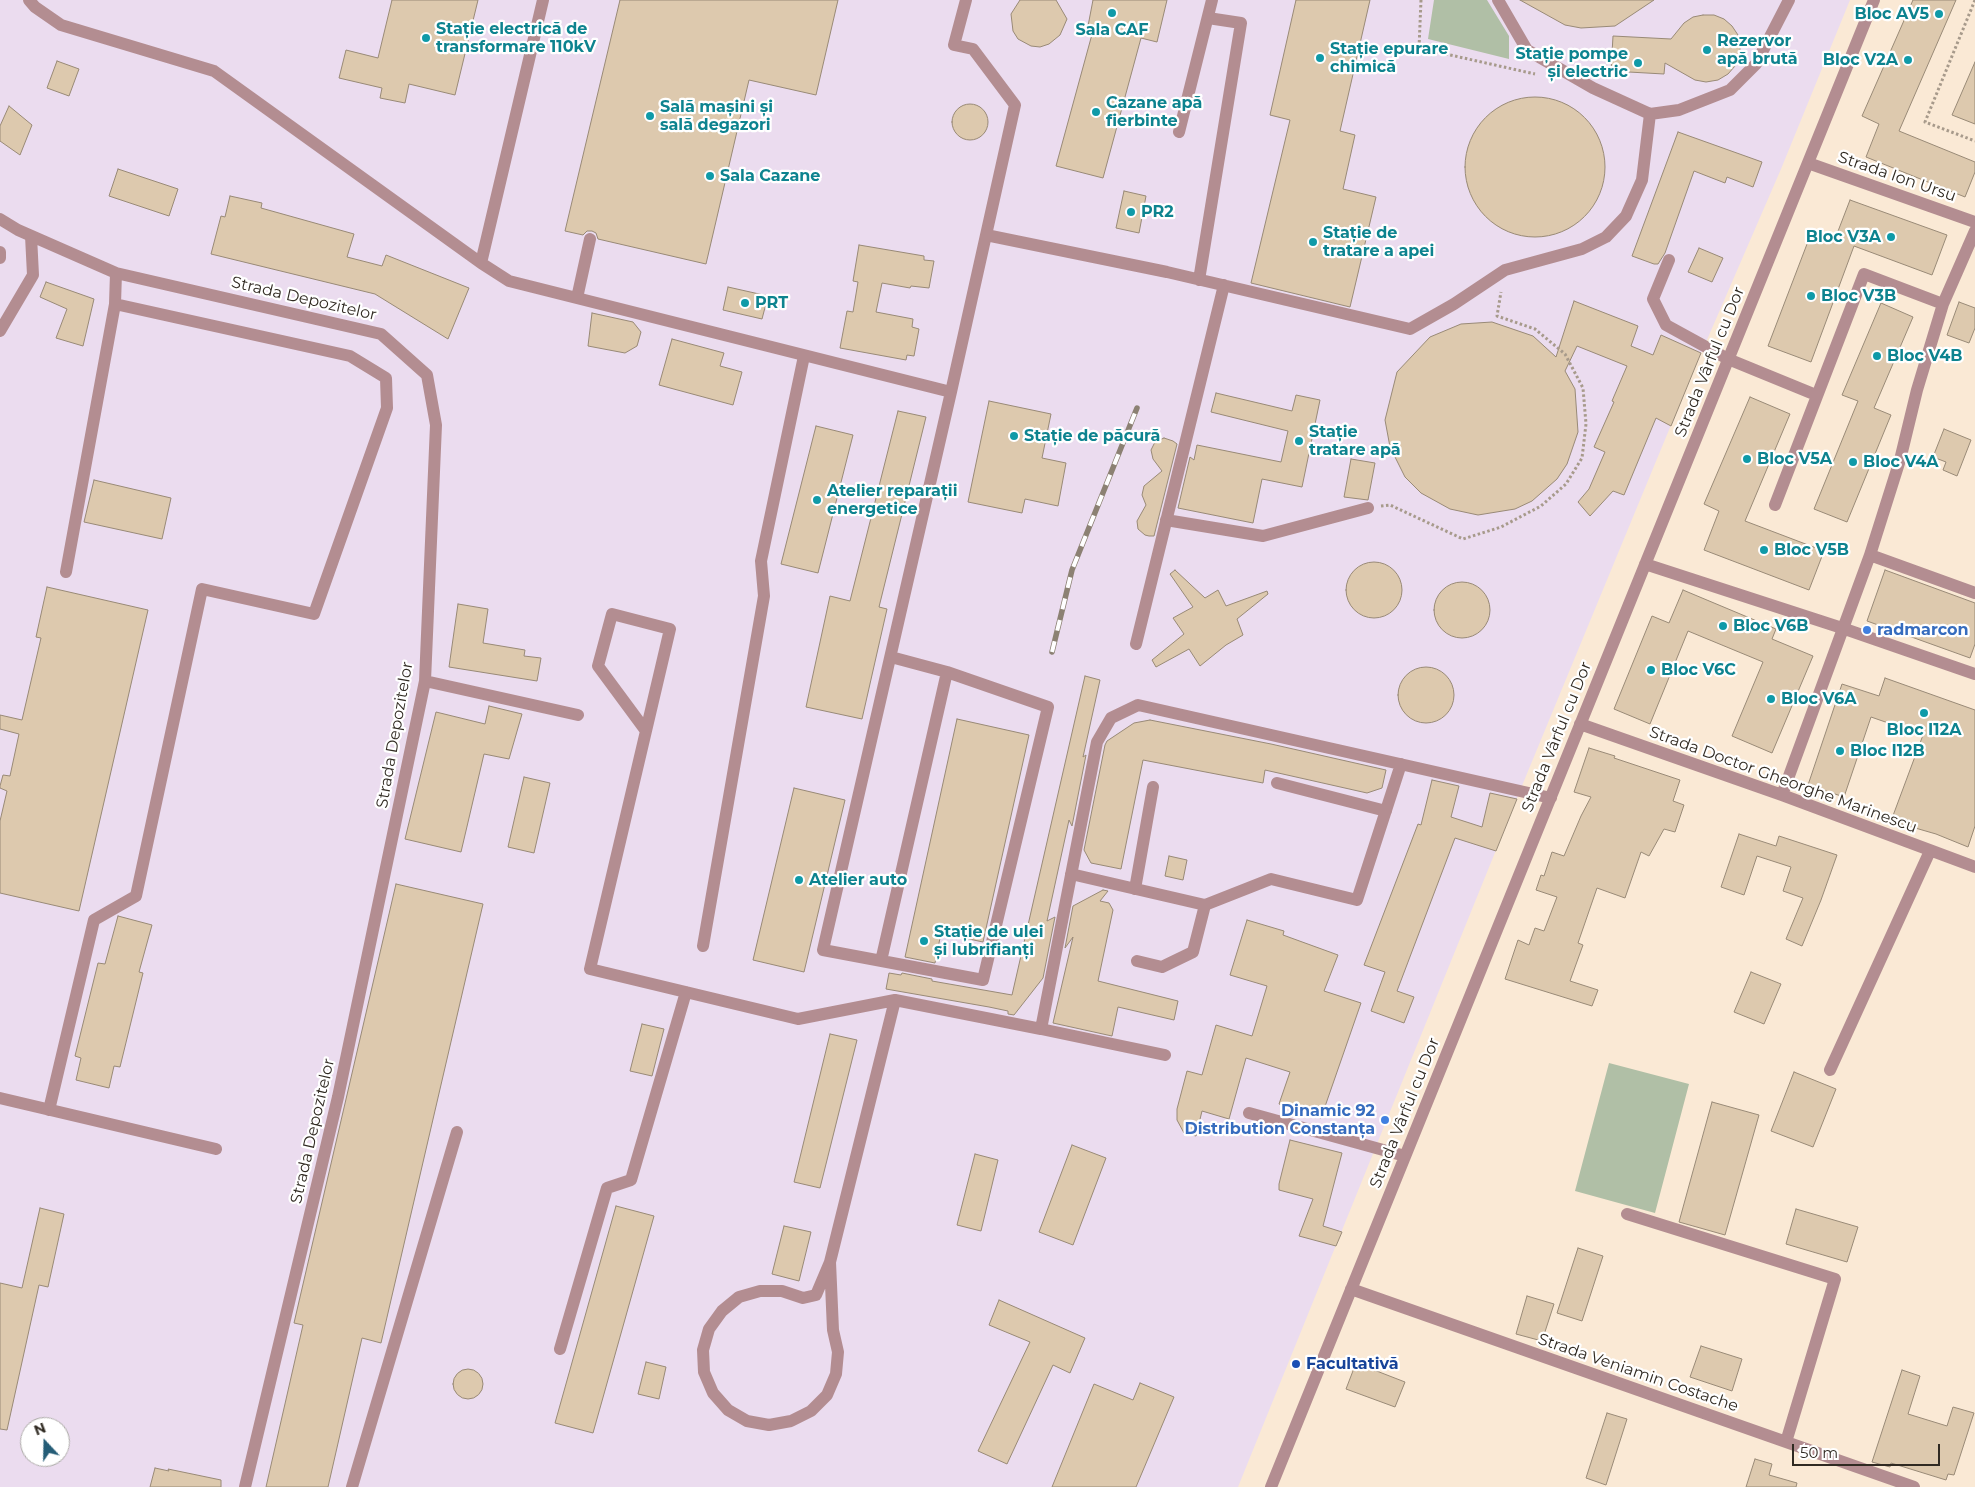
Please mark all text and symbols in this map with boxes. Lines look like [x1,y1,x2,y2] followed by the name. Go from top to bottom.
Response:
[1855,4,1929,24] place label: Bloc AV5
[1106,7,1118,19] marker: Sala CAF
[1933,8,1945,20] marker: Bloc AV5
[436,19,596,57] place label: Stație electrică de transformare 110kV
[1075,20,1149,40] place label: Sala CAF
[1717,31,1798,69] place label: Rezervor apă brută
[420,32,432,44] marker: Stație electrică de transformare 110kV
[1330,39,1448,77] place label: Stație epurare chimică
[1515,44,1628,82] place label: Stație pompe și electric
[1701,44,1713,56] marker: Rezervor apă brută
[1823,50,1898,70] place label: Bloc V2A
[1314,52,1326,64] marker: Stație epurare chimică
[1902,54,1914,66] marker: Bloc V2A
[1632,57,1644,69] marker: Stație pompe și electric
[1106,93,1202,131] place label: Cazane apă fierbinte
[660,97,773,135] place label: Sală mașini și sală degazori
[1090,106,1102,118] marker: Cazane apă fierbinte
[644,110,656,122] marker: Sală mașini și sală degazori
[1835,148,1959,206] street label: Strada Ion Ursu
[720,166,820,186] place label: Sala Cazane
[704,170,716,182] marker: Sala Cazane
[1141,202,1174,222] place label: PR2
[1125,206,1137,218] marker: PR2
[1323,223,1434,261] place label: Stație de tratare a apei
[1806,227,1881,247] place label: Bloc V3A
[1885,231,1897,243] marker: Bloc V3A
[1307,236,1319,248] marker: Stație de tratare a apei
[229,273,379,325] street label: Strada Depozitelor
[1671,284,1749,440] street label: Strada Vârful cu Dor
[1821,286,1896,306] place label: Bloc V3B
[1805,290,1817,302] marker: Bloc V3B
[755,293,788,313] place label: PRT
[739,297,751,309] marker: PRT
[1887,346,1962,366] place label: Bloc V4B
[1871,350,1883,362] marker: Bloc V4B
[1309,422,1401,460] place label: Stație tratare apă
[1024,426,1160,446] place label: Stație de păcură
[1008,430,1020,442] marker: Stație de păcură
[1293,435,1305,447] marker: Stație tratare apă
[1757,449,1832,469] place label: Bloc V5A
[1863,452,1939,472] place label: Bloc V4A
[1741,453,1753,465] marker: Bloc V5A
[1847,456,1859,468] marker: Bloc V4A
[827,481,957,519] place label: Atelier reparații energetice
[811,494,823,506] marker: Atelier reparații energetice
[1774,540,1849,560] place label: Bloc V5B
[1758,544,1770,556] marker: Bloc V5B
[1733,616,1808,636] place label: Bloc V6B
[1717,620,1729,632] marker: Bloc V6B
[1877,620,1969,640] place label: radmarcon
[1861,624,1873,636] marker: radmarcon
[1518,659,1596,815] street label: Strada Vârful cu Dor
[373,660,417,810] street label: Strada Depozitelor
[1661,660,1736,680] place label: Bloc V6C
[1645,664,1657,676] marker: Bloc V6C
[1781,689,1857,709] place label: Bloc V6A
[1765,693,1777,705] marker: Bloc V6A
[1918,707,1930,719] marker: Bloc I12A
[1887,720,1961,740] place label: Bloc I12A
[1647,723,1919,837] street label: Strada Doctor Gheorghe Marinescu
[1850,741,1925,761] place label: Bloc I12B
[1834,745,1846,757] marker: Bloc I12B
[809,870,907,890] place label: Atelier auto
[793,874,805,886] marker: Atelier auto
[934,922,1044,960] place label: Stație de ulei și lubrifianți
[918,935,930,947] marker: Stație de ulei și lubrifianți
[1366,1035,1444,1191] street label: Strada Vârful cu Dor
[287,1056,339,1206] street label: Strada Depozitelor
[1185,1101,1375,1139] place label: Dinamic 92 Distribution Constanța
[1379,1114,1391,1126] marker: Dinamic 92 Distribution Constanța
[1535,1330,1741,1416] street label: Strada Veniamin Costache
[1306,1354,1399,1374] place label: Facultativă
[1290,1358,1302,1370] marker: Facultativă
[20,1417,70,1467] north arrow
[31,1419,48,1439] text: N
[1795,1434,1942,1466] scale bar
[1800,1443,1838,1462] text: 50 m

